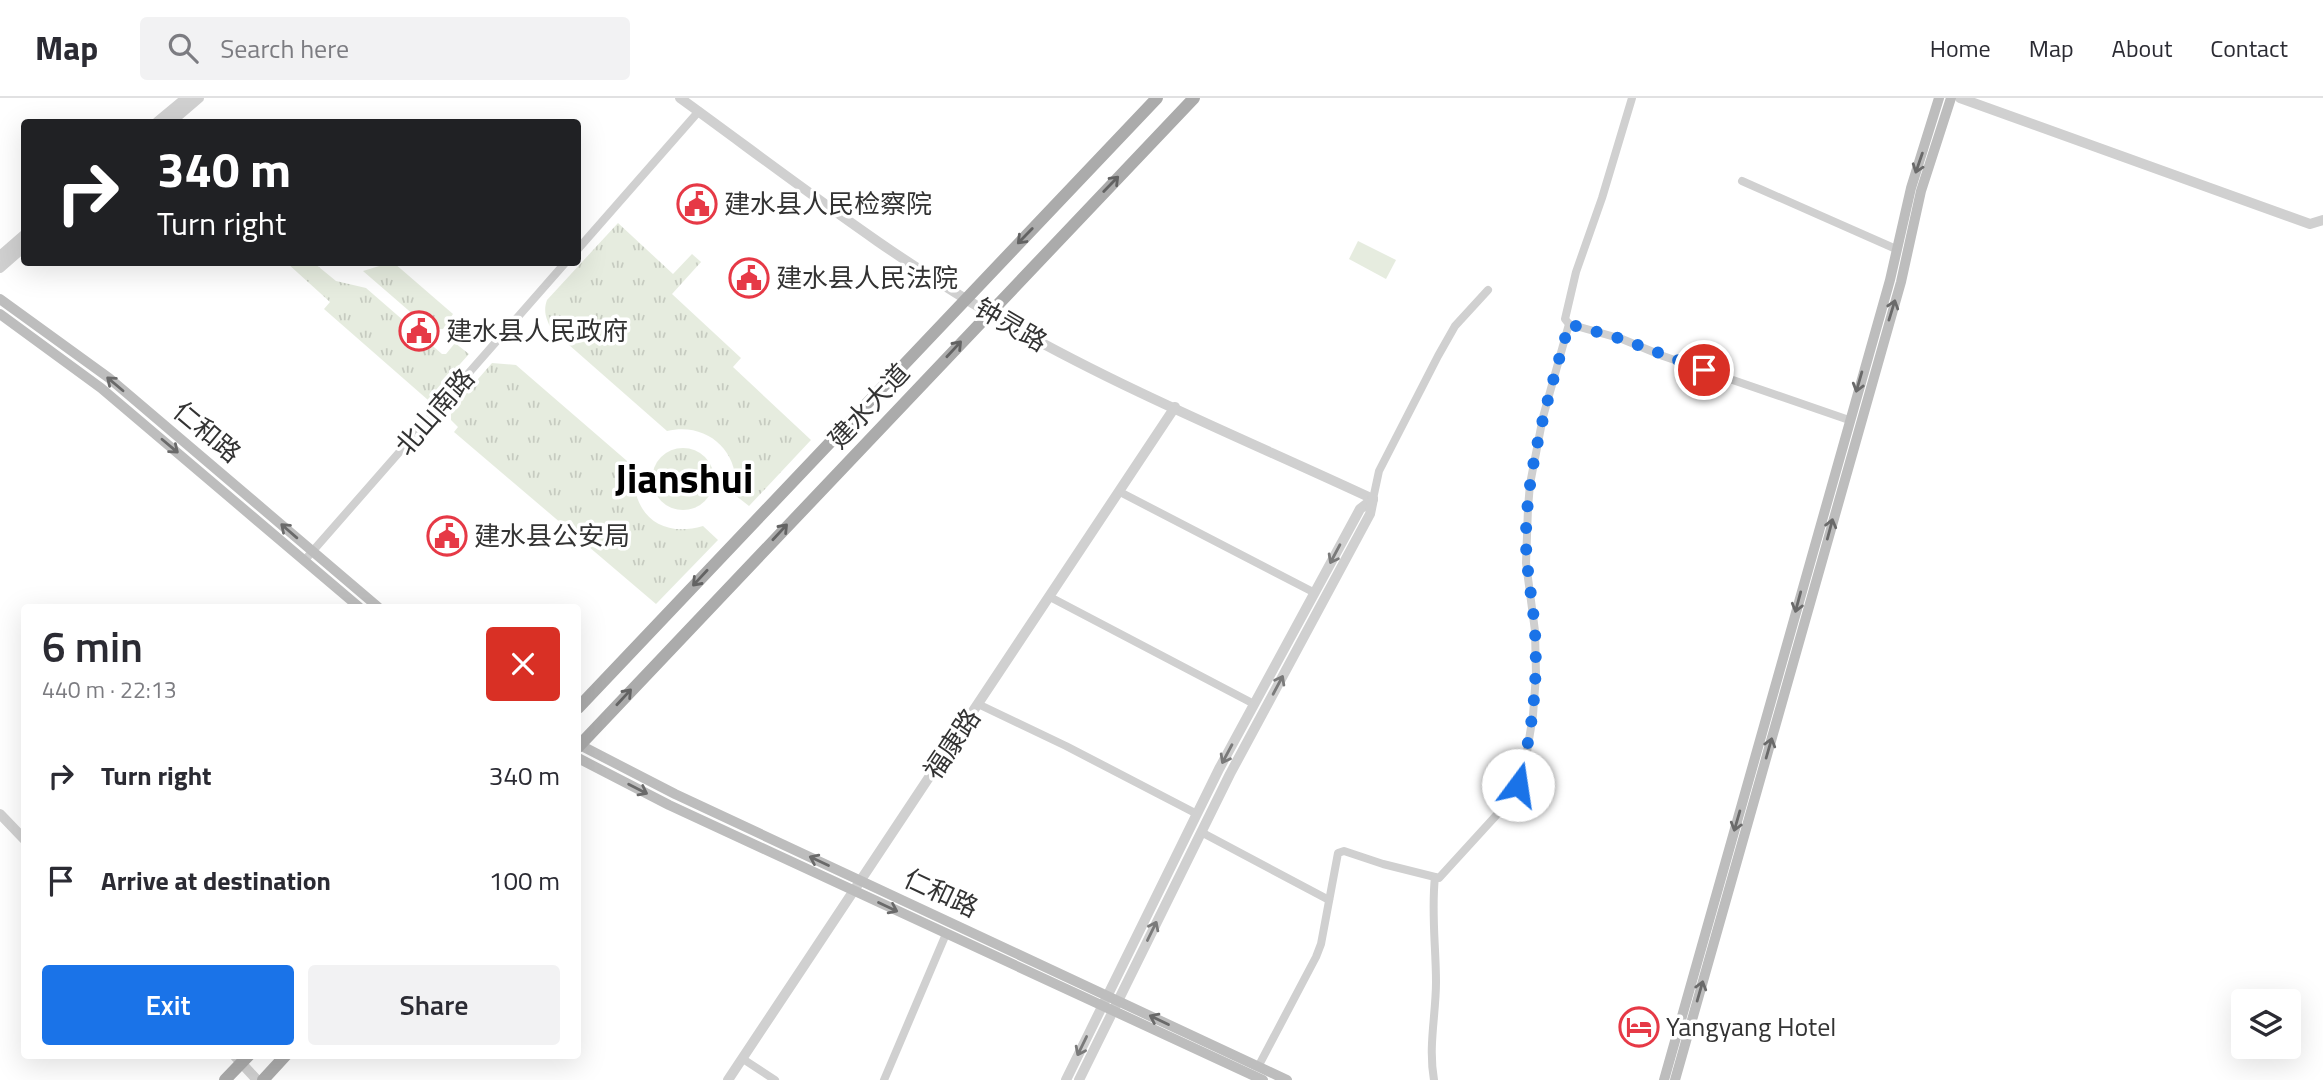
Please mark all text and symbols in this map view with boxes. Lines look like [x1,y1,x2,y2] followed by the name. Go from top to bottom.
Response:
[140,17,630,80] search box
[35,23,98,73] text: Map
[164,29,202,67] icon: search
[220,29,349,68] text: Search here
[1930,30,1991,66] text: Home
[2029,30,2074,66] text: Map
[2112,30,2172,66] text: About
[2210,30,2288,66] text: Contact
[157,131,291,206] text: 340 m
[42,147,133,238] icon: right
[1912,152,1924,174] one-way arrow
[1102,176,1119,193] one-way arrow
[676,183,718,225] public building icon: 建水县人民检察院
[724,184,932,223] place label: 建水县人民检察院
[157,199,286,247] text: Turn right
[1017,227,1033,245] one-way arrow
[728,257,770,299] public building icon: 建水县人民法院
[776,258,958,297] place label: 建水县人民法院
[968,288,1055,361] street label: 钟灵路
[1887,300,1900,322] one-way arrow
[398,310,440,352] public building icon: 建水县人民政府
[446,311,628,350] place label: 建水县人民政府
[1674,340,1734,400] pin
[945,341,962,358] one-way arrow
[1685,351,1723,389] icon: arrive
[819,354,918,457] street label: 建水大道
[386,360,483,464] street label: 北山南路
[1852,371,1865,393] one-way arrow
[107,376,125,392] one-way arrow
[165,392,250,472] street label: 仁和路
[160,438,178,454] one-way arrow
[615,448,753,509] district label: Jianshui
[426,515,468,557] public building icon: 建水县公安局
[474,516,630,555] place label: 建水县公安局
[1824,518,1837,540] one-way arrow
[280,523,298,539] one-way arrow
[772,524,789,541] one-way arrow
[1328,543,1341,564] one-way arrow
[691,569,708,586] one-way arrow
[1791,590,1804,612] one-way arrow
[42,614,143,678] text: 6 min
[486,627,560,701] button: close
[42,672,177,707] text: 440 m · 22:13
[1271,675,1285,695] one-way arrow
[616,689,633,706] one-way arrow
[914,700,990,787] street label: 福康路
[1764,738,1777,760] one-way arrow
[1220,744,1234,764] one-way arrow
[1481,748,1555,822] position arrow
[101,756,212,795] text: Turn right
[489,756,560,795] text: 340 m
[42,757,80,795] icon: right
[627,783,648,797] one-way arrow
[1730,809,1743,831] one-way arrow
[809,854,830,868] one-way arrow
[898,858,985,927] street label: 仁和路
[101,861,331,900] text: Arrive at destination
[489,861,560,900] text: 100 m
[42,862,80,900] icon: arrive
[877,901,898,915] one-way arrow
[1146,921,1160,942] one-way arrow
[42,965,294,1045] button: Exit
[308,965,560,1045] button: Share
[1695,980,1708,1002] one-way arrow
[2231,989,2301,1059] map controls
[2231,989,2301,1059] button: layers
[1618,1006,1660,1048] hotel icon: Yangyang Hotel
[1666,1007,1836,1046] place label: Yangyang Hotel
[1149,1012,1170,1026] one-way arrow
[1075,1035,1088,1056] one-way arrow

